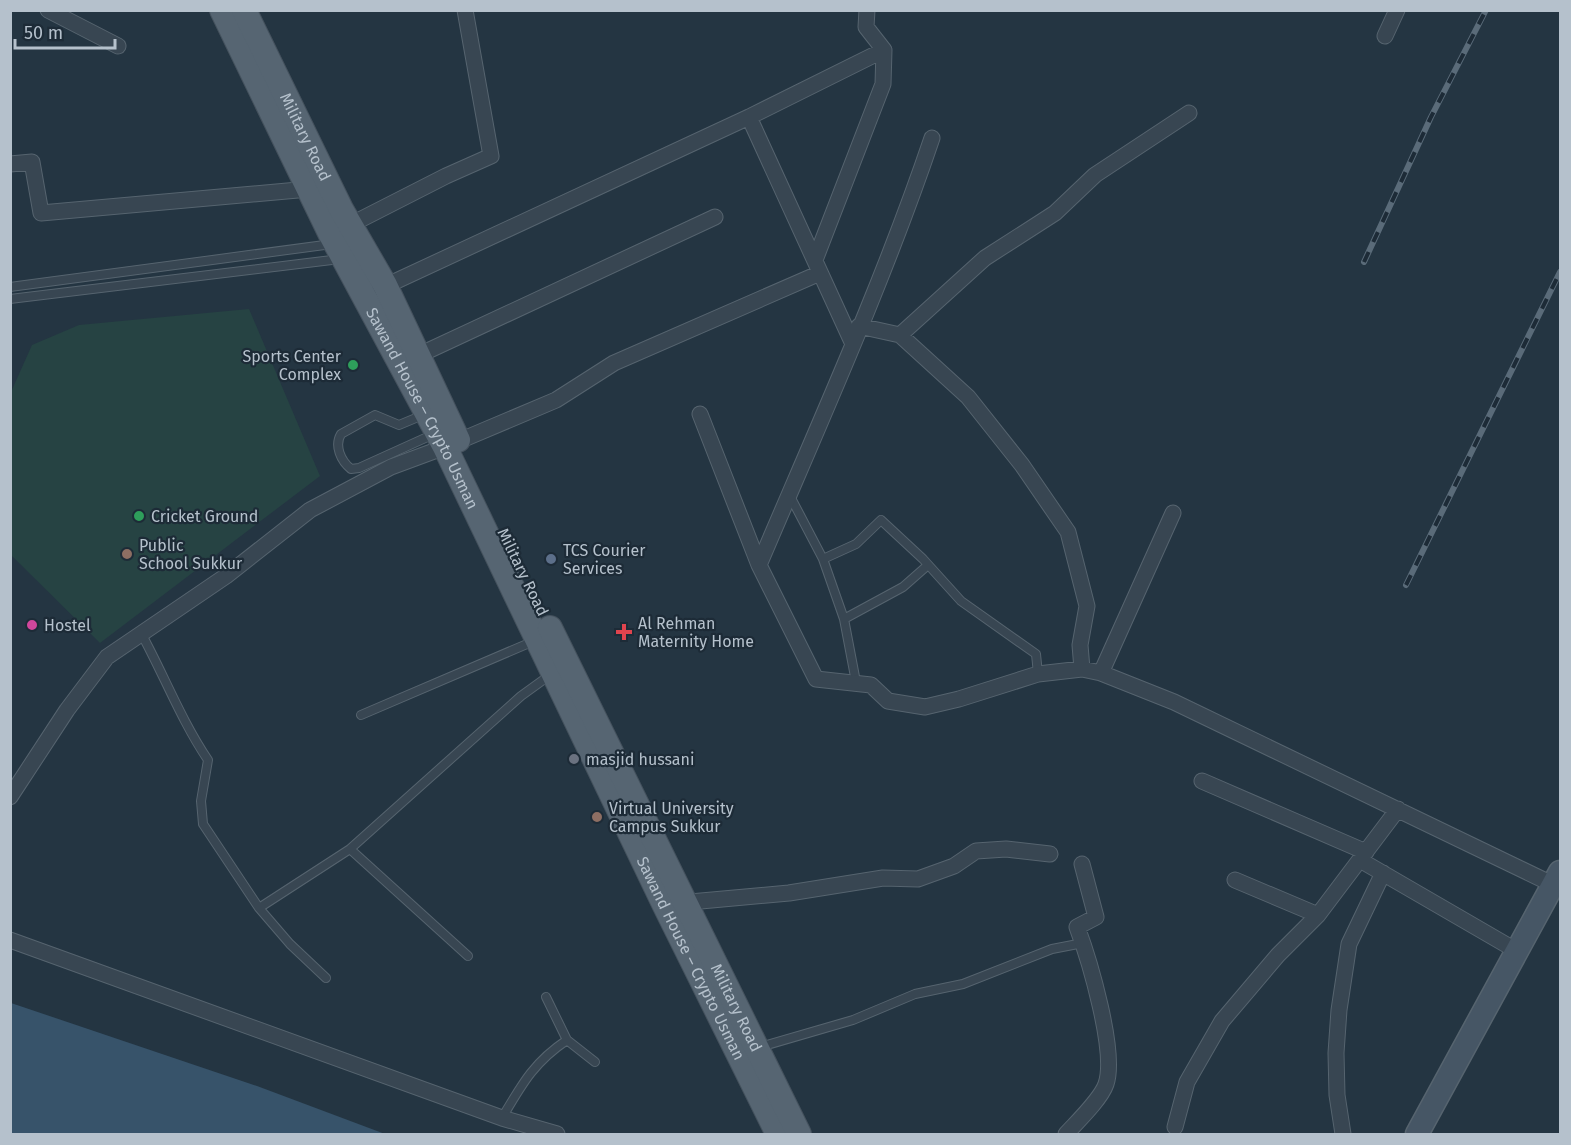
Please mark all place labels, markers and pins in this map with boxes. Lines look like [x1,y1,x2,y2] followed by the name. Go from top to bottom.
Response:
[243,347,342,384] place label: Sports Center Complex
[346,358,360,372] marker: Sports Center Complex
[151,507,258,526] place label: Cricket Ground
[132,509,146,523] marker: Cricket Ground
[139,536,243,573] place label: Public School Sukkur
[563,541,646,578] place label: TCS Courier Services
[120,547,134,561] marker: Public School Sukkur
[544,552,558,566] marker: TCS Courier Services
[638,614,754,651] place label: Al Rehman Maternity Home
[44,616,91,635] place label: Hostel
[25,618,39,632] marker: Hostel
[615,623,633,641] marker: Al Rehman Maternity Home
[586,750,694,769] place label: masjid hussani
[567,752,581,766] marker: masjid hussani
[609,799,734,836] place label: Virtual University Campus Sukkur
[590,810,604,824] marker: Virtual University Campus Sukkur

